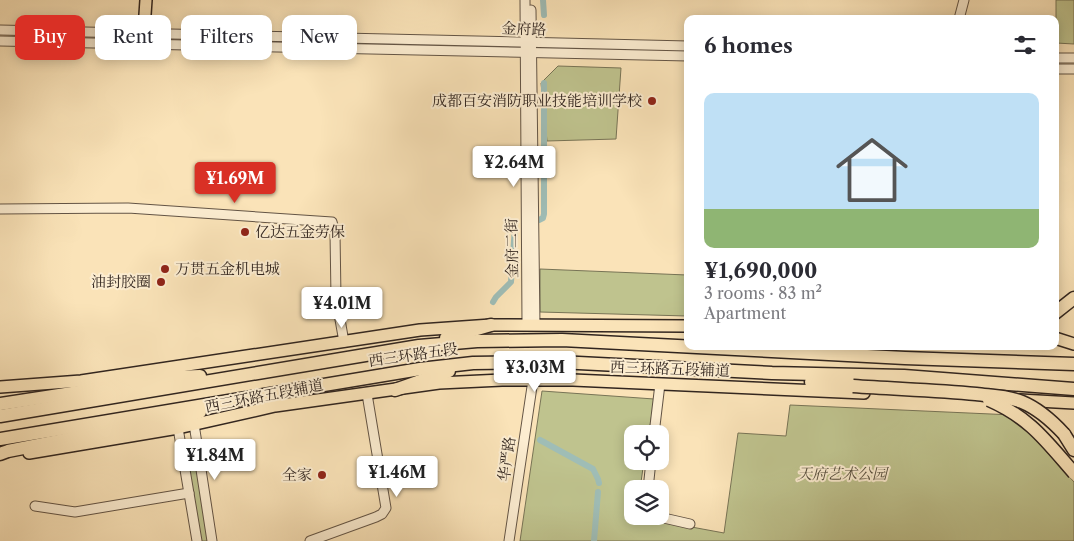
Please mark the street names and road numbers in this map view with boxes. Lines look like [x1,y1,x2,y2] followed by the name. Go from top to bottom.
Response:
[501,18,547,39] street label: 金府路
[501,218,522,278] street label: 金府二街
[367,339,459,370] street label: 西三环路五段
[610,357,730,380] street label: 西三环路五段辅道
[203,375,325,416] street label: 西三环路五段辅道
[494,435,519,483] street label: 华严路

